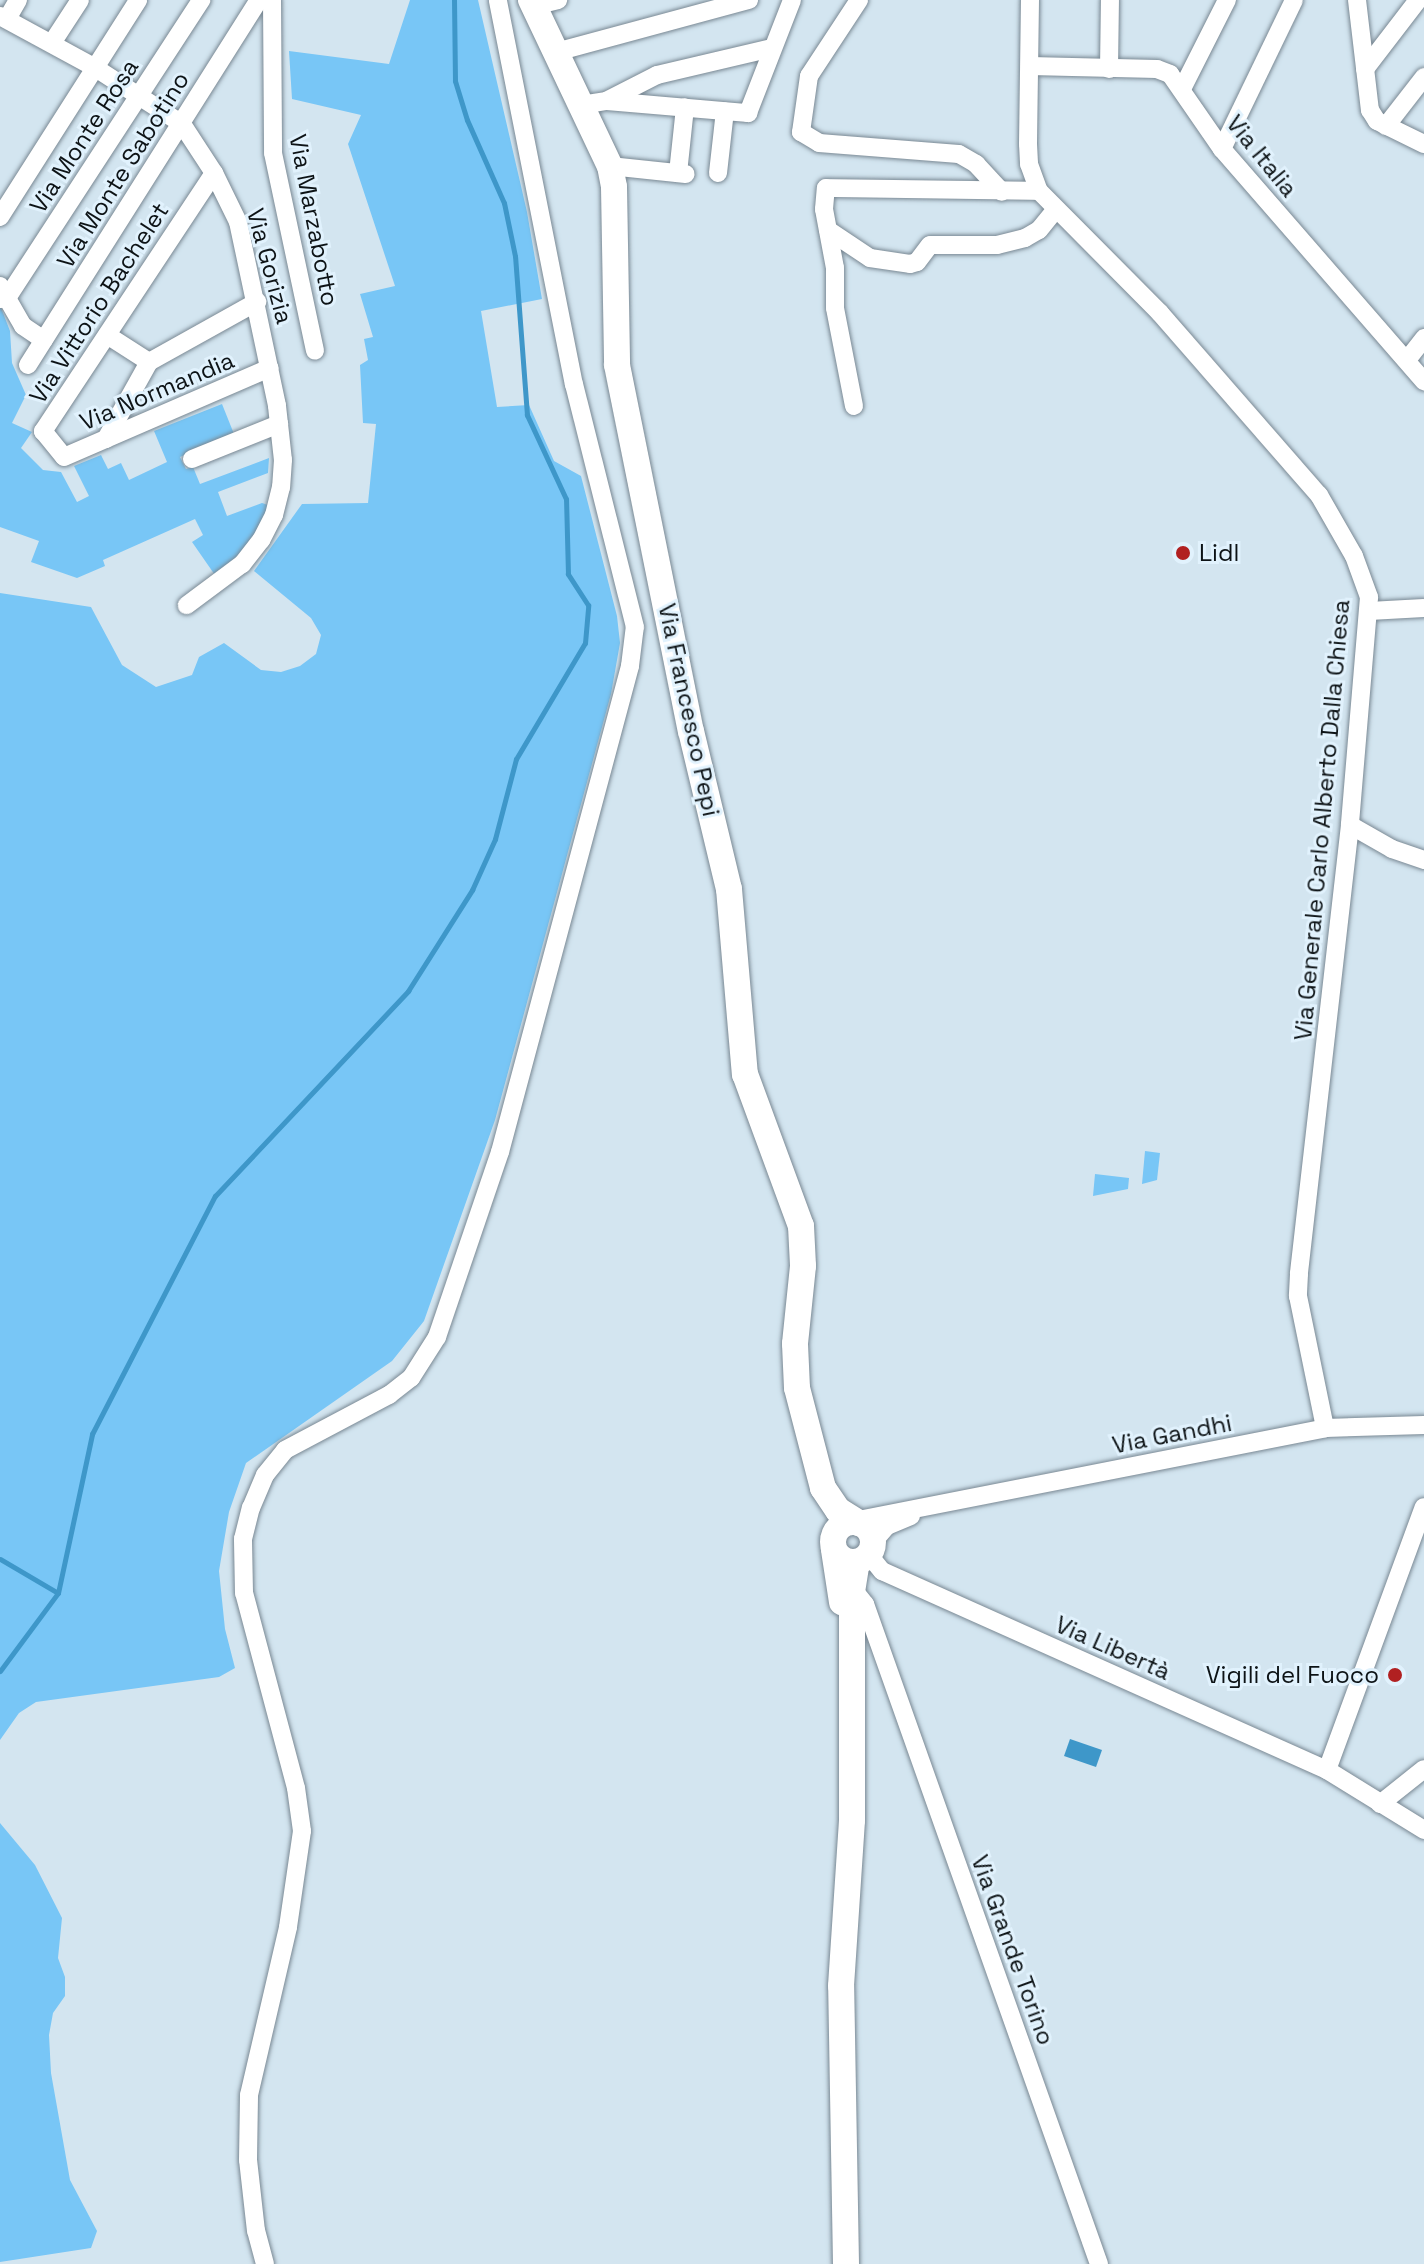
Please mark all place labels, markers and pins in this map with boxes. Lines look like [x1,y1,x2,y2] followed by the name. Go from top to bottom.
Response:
[1199,539,1239,567] place label: Lidl
[1174,544,1192,562] marker: Lidl
[1206,1661,1379,1689] place label: Vigili del Fuoco
[1386,1666,1404,1684] marker: Vigili del Fuoco

